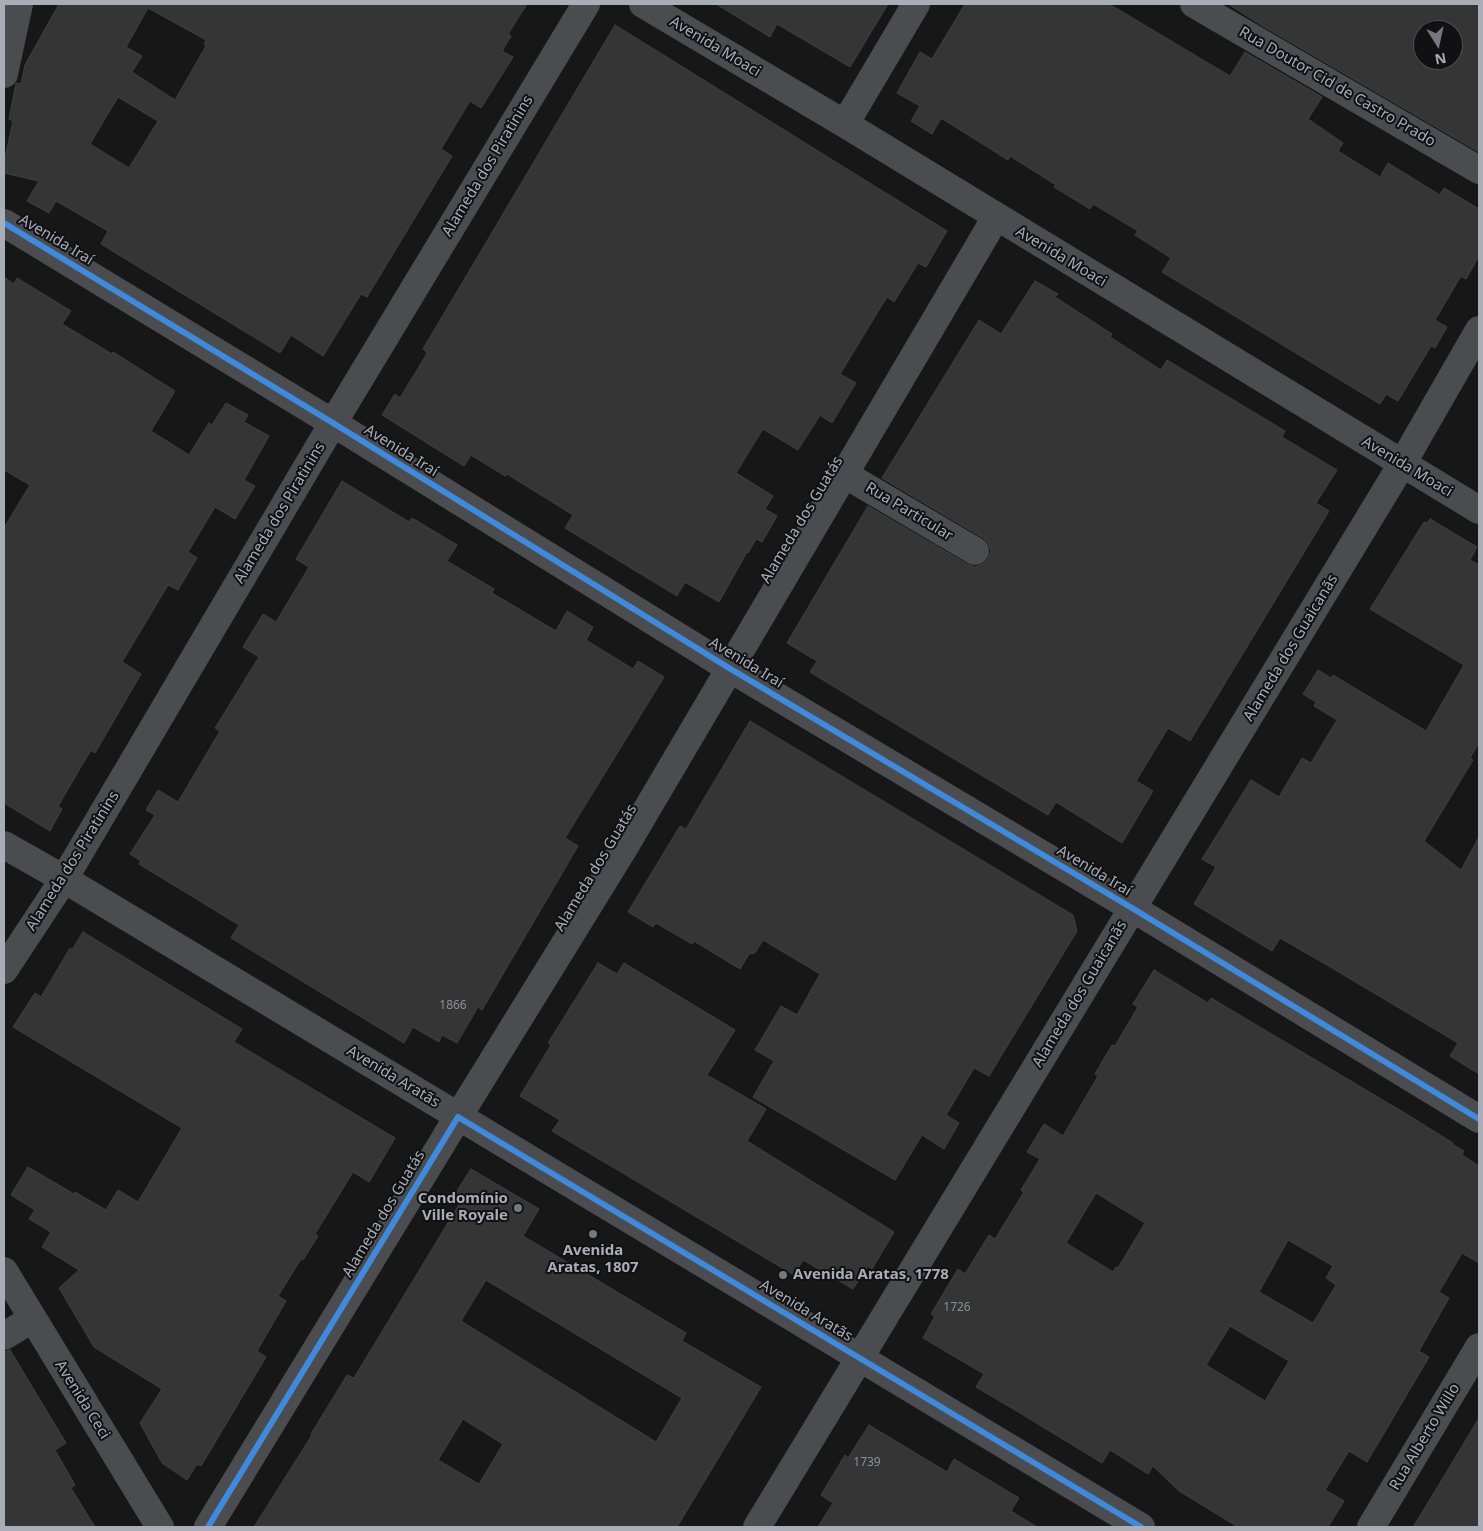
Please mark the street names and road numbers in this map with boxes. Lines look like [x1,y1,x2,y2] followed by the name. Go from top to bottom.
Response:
[666,13,764,81] street label: Avenida Moaci
[1236,23,1438,151] street label: Rua Doutor Cid de Castro Prado
[439,92,537,240] street label: Alameda dos Piratinins
[16,211,96,269] street label: Avenida Iraí
[1012,223,1110,291] street label: Avenida Moaci
[361,421,441,481] street label: Avenida Iraí
[1358,433,1456,501] street label: Avenida Moaci
[231,439,329,587] street label: Alameda dos Piratinins
[757,453,847,587] street label: Alameda dos Guatás
[862,479,956,545] street label: Rua Particular
[1240,571,1342,725] street label: Alameda dos Guaicanãs
[706,634,786,692] street label: Avenida Iraí
[23,788,123,934] street label: Alameda dos Piratinins
[551,801,641,935] street label: Alameda dos Guatás
[1054,842,1134,900] street label: Avenida Iraí
[1029,917,1131,1071] street label: Alameda dos Guaicanãs
[343,1042,443,1112] street label: Avenida Aratãs
[339,1147,429,1281] street label: Alameda dos Guatás
[756,1276,856,1346] street label: Avenida Aratãs
[51,1357,113,1443] street label: Avenida Ceci
[1386,1380,1464,1494] street label: Rua Alberto Willo

